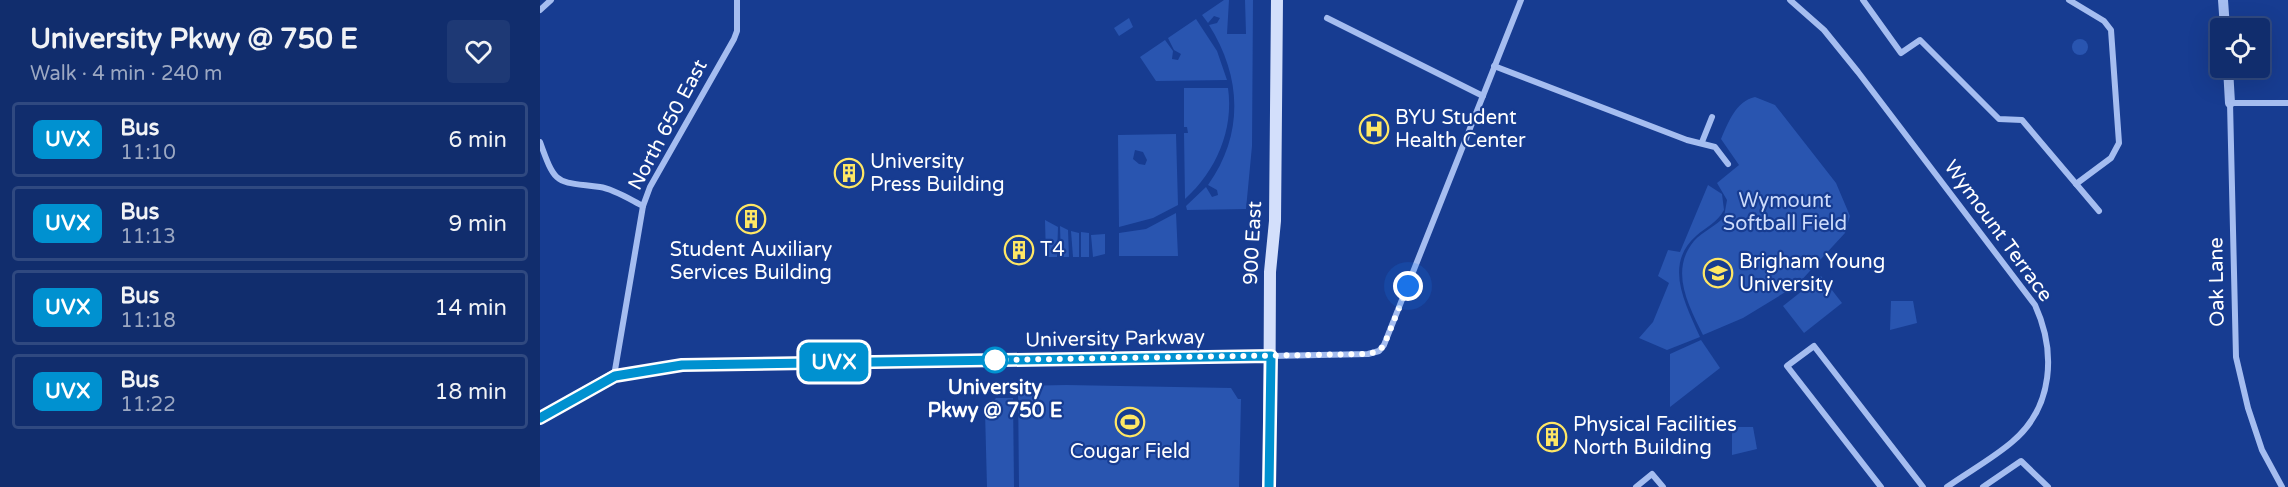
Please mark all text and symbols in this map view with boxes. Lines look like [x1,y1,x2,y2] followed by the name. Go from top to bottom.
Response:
[2210,18,2270,78] map controls
[2210,18,2270,78] button: locate
[447,20,510,83] button: heart
[30,22,358,56] text: University Pkwy @ 750 E
[623,55,713,194] street label: North 650 East
[30,62,222,86] text: Walk · 4 min · 240 m
[1395,106,1526,153] place label: BYU Student Health Center
[1358,113,1390,145] hospital icon: BYU Student Health Center
[120,115,159,141] text: Bus
[45,127,90,152] text: UVX
[448,127,507,153] text: 6 min
[120,141,176,165] text: 11:10
[870,150,1005,197] place label: University Press Building
[1939,156,2057,306] street label: Wymount Terrace
[833,157,865,189] building icon: University Press Building
[1723,189,1847,236] park label: Wymount Softball Field
[120,199,159,225] text: Bus
[1239,200,1267,286] street label: 900 East
[735,203,767,235] building icon: Student Auxiliary Services Building
[45,211,90,236] text: UVX
[448,211,507,237] text: 9 min
[120,225,176,249] text: 11:13
[1003,234,1035,266] building icon: T4
[2204,237,2230,327] street label: Oak Lane
[670,238,832,285] place label: Student Auxiliary Services Building
[1040,238,1065,262] place label: T4
[1739,250,1885,297] place label: Brigham Young University
[1702,257,1734,289] school or university icon: Brigham Young University
[1393,271,1423,301] your location
[120,283,159,309] text: Bus
[45,295,90,320] text: UVX
[435,295,507,321] text: 14 min
[120,309,176,333] text: 11:18
[1025,325,1205,353] street label: University Parkway
[800,342,868,382] line badge: UVX
[982,347,1008,373] marker: University Pkwy @ 750 E
[811,350,857,375] text: UVX
[120,367,159,393] text: Bus
[928,376,1063,423] place label: University Pkwy @ 750 E
[45,379,90,404] text: UVX
[435,379,507,405] text: 18 min
[120,393,176,417] text: 11:22
[1114,406,1146,438] sports icon: Cougar Field
[1573,413,1737,460] place label: Physical Facilities North Building
[1536,421,1568,453] building icon: Physical Facilities North Building
[1070,440,1190,464] place label: Cougar Field

